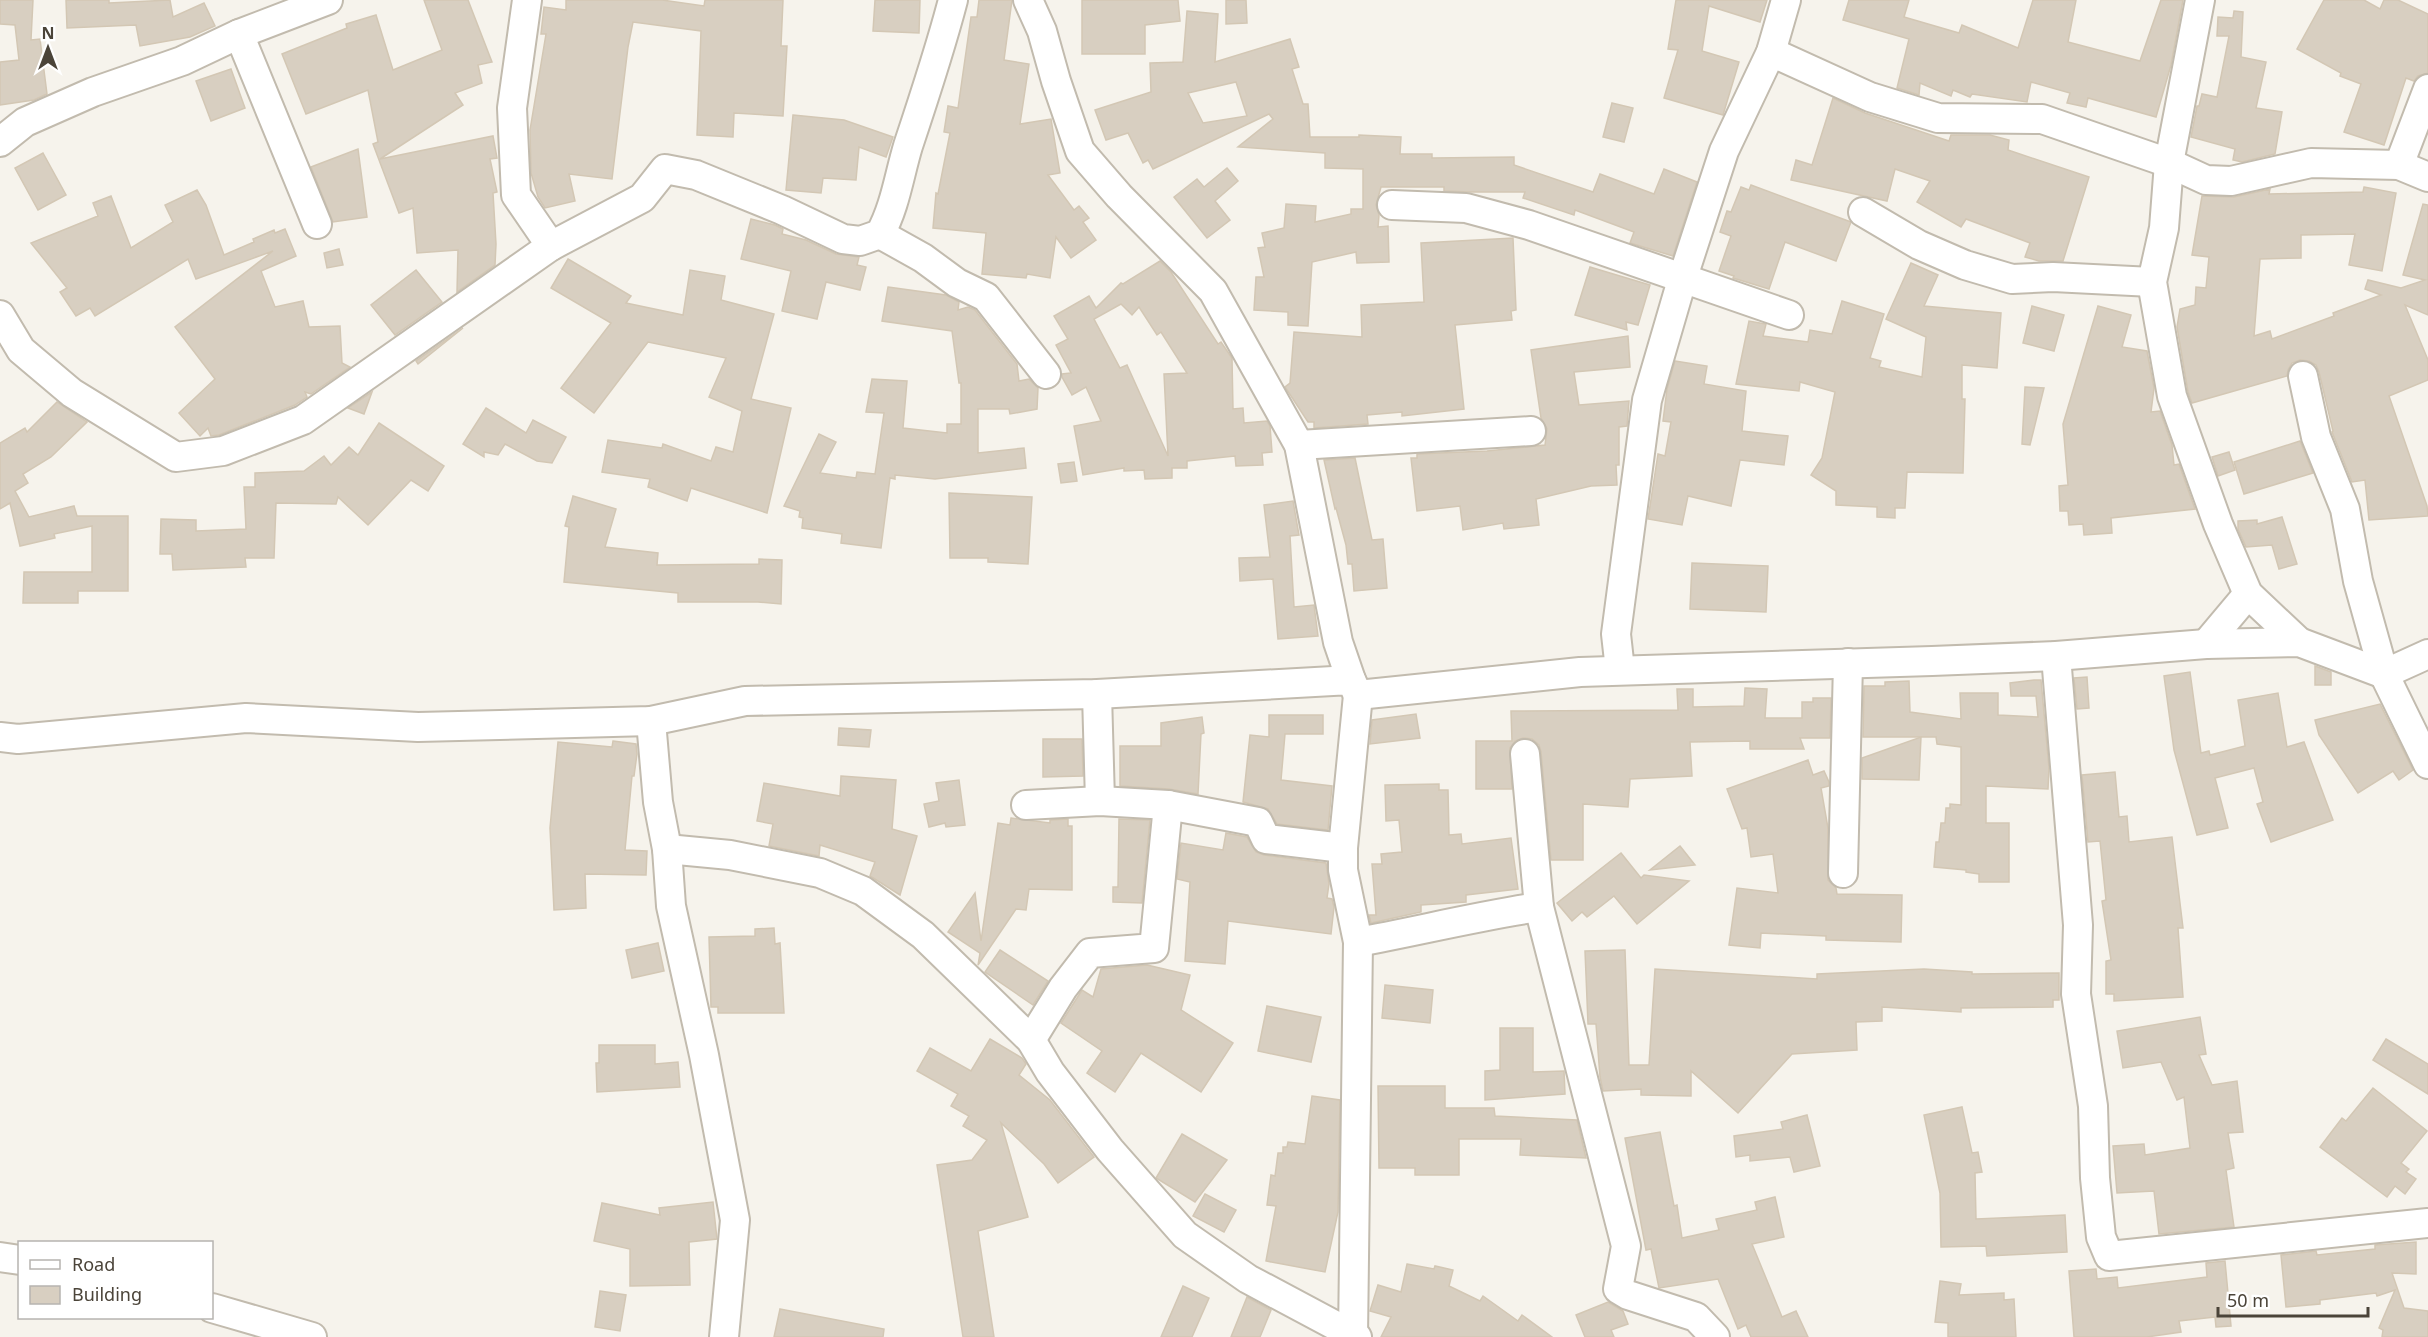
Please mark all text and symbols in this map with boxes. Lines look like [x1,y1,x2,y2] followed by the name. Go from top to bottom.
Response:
[18,18,78,78] north arrow
[41,22,55,44] text: N
[18,1241,213,1319] legend
[72,1252,115,1276] text: Road
[2218,1280,2368,1318] scale bar
[72,1282,142,1306] text: Building
[2227,1288,2269,1312] text: 50 m

